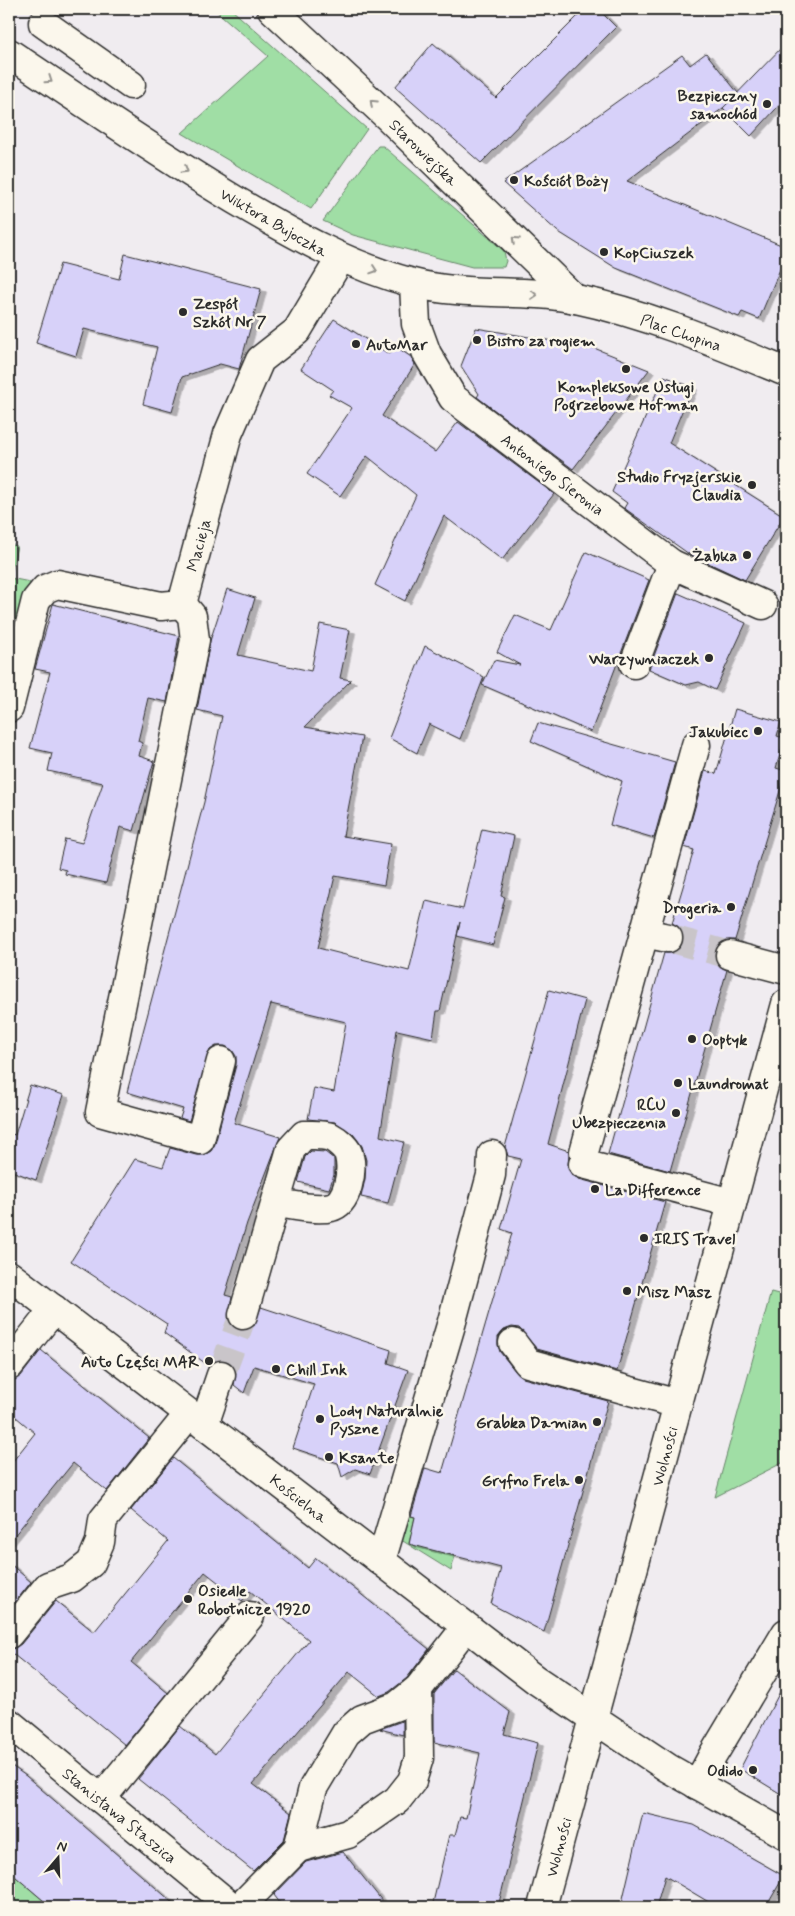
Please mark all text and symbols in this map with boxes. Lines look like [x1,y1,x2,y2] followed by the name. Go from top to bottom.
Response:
[44,74,53,83] one-way arrow
[678,86,757,125] place label: Bezpieczny samochód
[761,98,773,110] marker: Bezpieczny samochód
[369,100,378,109] one-way arrow
[384,115,462,191] street label: Starowiejska
[179,163,188,173] one-way arrow
[524,171,609,192] place label: Kościół Boży
[508,174,520,186] marker: Kościół Boży
[216,184,331,263] street label: Wiktora Bujoczka
[511,237,520,246] one-way arrow
[614,243,694,264] place label: KopCiuszek
[598,246,610,258] marker: KopCiuszek
[369,264,378,274] one-way arrow
[530,290,538,301] one-way arrow
[193,294,267,333] place label: Zespół Szkół Nr 7
[177,306,189,318] marker: Zespół Szkół Nr 7
[637,310,724,357] street label: Plac Chopina
[487,331,595,353] place label: Bistro za rogiem
[471,334,483,346] marker: Bistro za rogiem
[366,335,428,356] place label: AutoMar
[350,338,362,350] marker: AutoMar
[620,363,632,375] marker: Kompleksowe Usługi Pogrzebowe Hofman
[554,377,698,418] place label: Kompleksowe Usługi Pogrzebowe Hofman
[496,429,608,521] street label: Antoniego Sieronia
[617,467,742,506] place label: Studio Fryzjerskie Claudia
[746,479,758,491] marker: Studio Fryzjerskie Claudia
[182,517,217,574] street label: Macieja
[692,546,737,567] place label: Żabka
[741,549,753,561] marker: Żabka
[588,649,699,670] place label: Warzywniaczek
[703,652,715,664] marker: Warzywniaczek
[689,722,748,743] place label: Jakubiec
[752,725,764,737] marker: Jakubiec
[662,898,721,920] place label: Drogeria
[725,901,737,913] marker: Drogeria
[702,1030,747,1051] place label: Ooptyk
[686,1033,698,1045] marker: Ooptyk
[688,1074,768,1095] place label: Laundromat
[672,1077,684,1089] marker: Laundromat
[572,1095,666,1134] place label: RCU Ubezpieczenia
[670,1107,682,1119] marker: RCU Ubezpieczenia
[605,1180,701,1201] place label: La Difference
[589,1183,601,1195] marker: La Difference
[654,1229,735,1250] place label: IRIS Travel
[638,1232,650,1244] marker: IRIS Travel
[637,1282,712,1303] place label: Misz Masz
[621,1285,633,1297] marker: Misz Masz
[81,1352,199,1373] place label: Auto Części MAR
[203,1355,215,1367] marker: Auto Części MAR
[286,1360,347,1381] place label: Chill Ink
[270,1363,282,1375] marker: Chill Ink
[330,1401,444,1440] place label: Lody Naturalnie Pyszne
[314,1413,326,1425] marker: Lody Naturalnie Pyszne
[476,1413,587,1434] place label: Grabka Damian
[591,1416,603,1428] marker: Grabka Damian
[647,1424,684,1489] street label: Wolności
[339,1448,394,1469] place label: Ksante
[323,1451,335,1463] marker: Ksante
[265,1470,332,1529] street label: Kościelna
[482,1471,569,1492] place label: Gryfno Frela
[573,1474,585,1486] marker: Gryfno Frela
[198,1581,311,1620] place label: Osiedle Robotnicze 1920
[182,1593,194,1605] marker: Osiedle Robotnicze 1920
[707,1761,743,1782] place label: Odido
[58,1764,181,1869] street label: Stanisława Staszica
[747,1764,759,1776] marker: Odido
[541,1815,578,1880] street label: Wolności
[32,1834,82,1884] north arrow
[55,1837,69,1857] text: N

